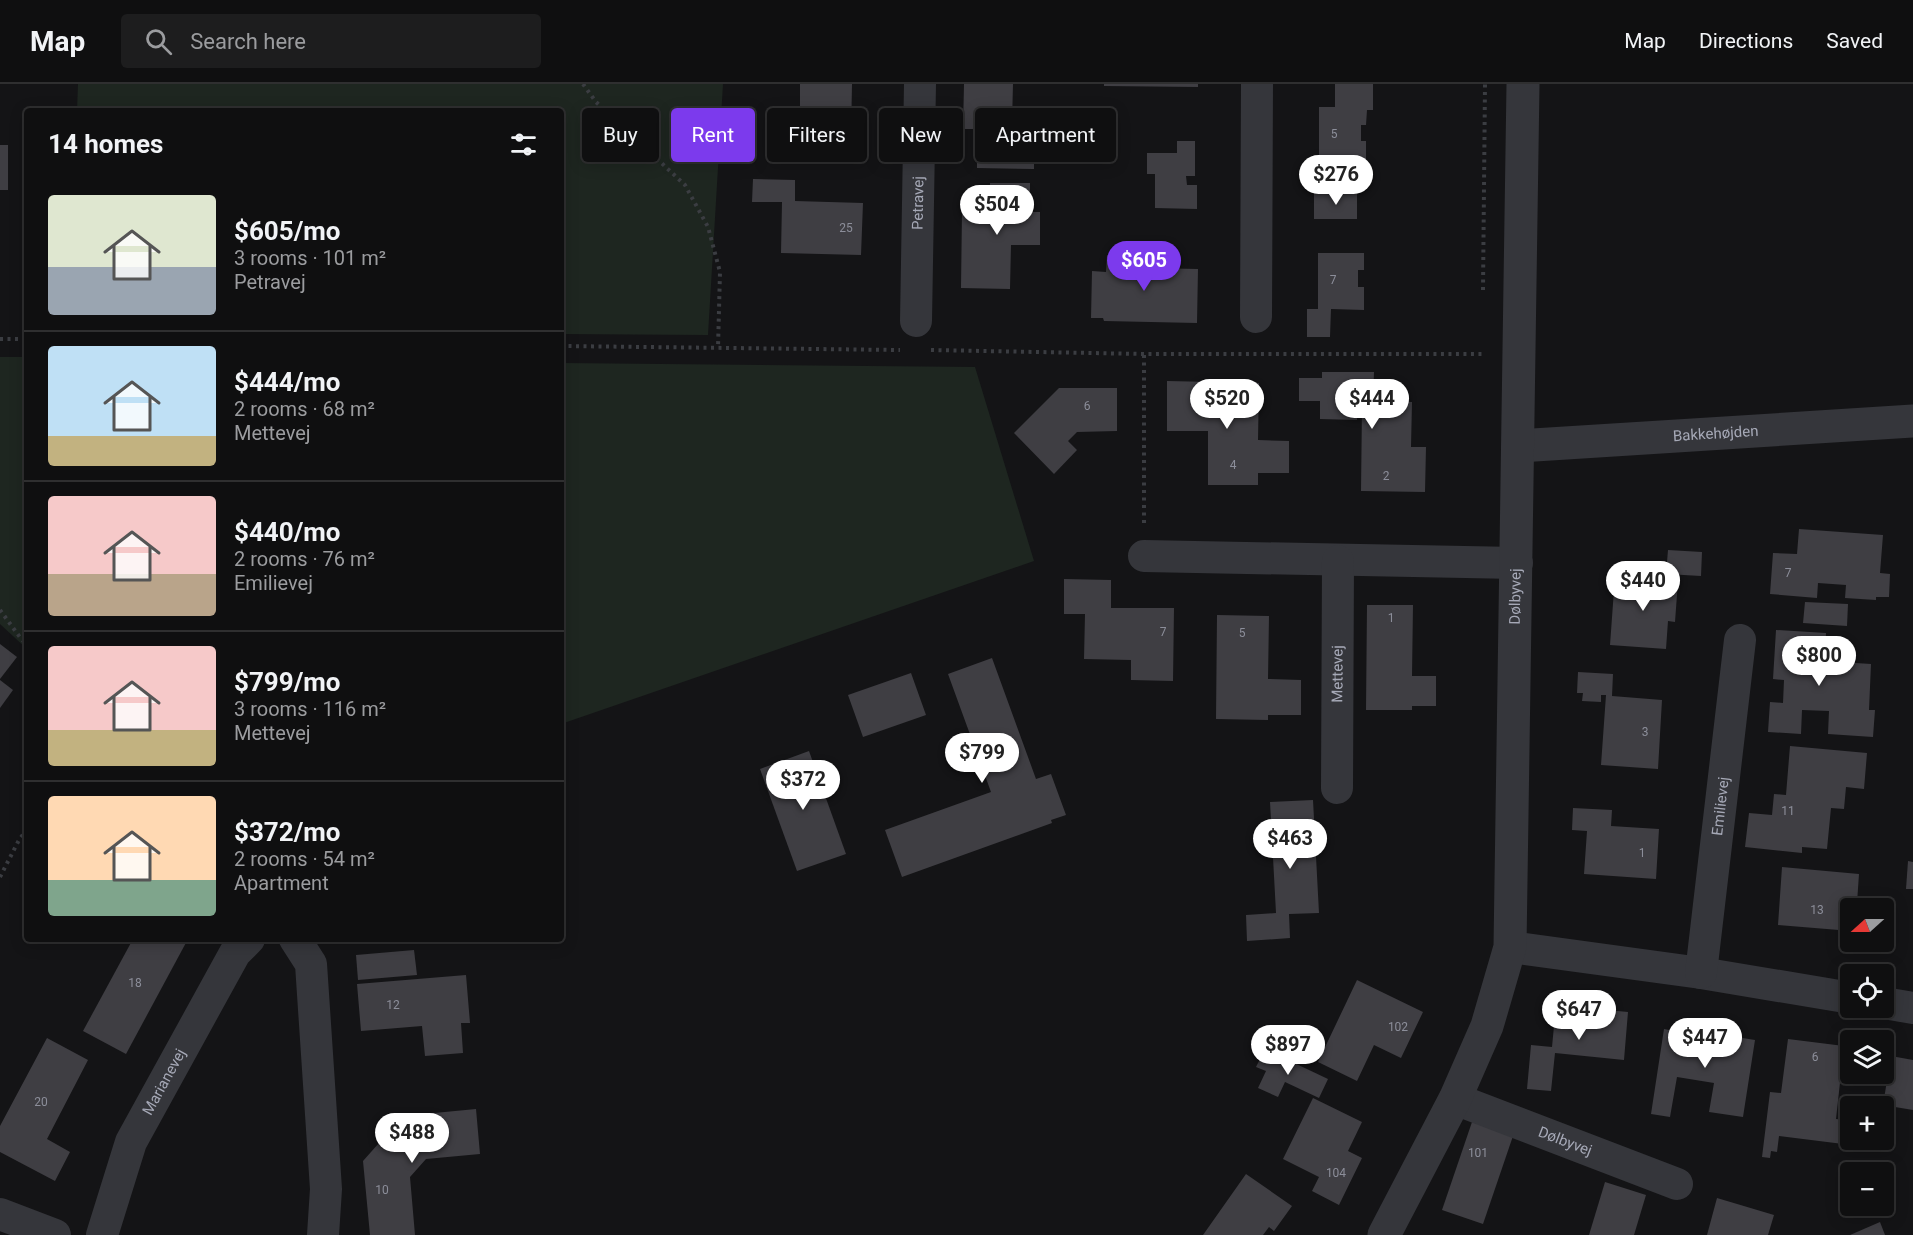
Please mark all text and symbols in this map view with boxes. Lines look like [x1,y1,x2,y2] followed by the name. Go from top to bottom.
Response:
[121,14,541,68] search box
[30,25,85,58] text: Map
[142,25,175,58] icon: search
[190,29,306,54] text: Search here
[1624,29,1666,53] text: Map
[1699,29,1793,53] text: Directions
[1826,29,1883,53] text: Saved
[582,108,659,162] chip: Buy
[671,108,755,162] chip: Rent
[767,108,867,162] chip: Filters
[879,108,963,162] chip: New
[975,108,1116,162] chip: Apartment
[1331,127,1338,141] house number: 5
[507,128,540,161] icon: filters
[48,129,163,159] text: 14 homes
[1300,155,1372,206] pin: $276
[1313,162,1359,186] text: $276
[909,176,927,230] street label: Petravej
[961,185,1033,236] pin: $504
[974,192,1020,216] text: $504
[234,216,341,246] text: $605/mo
[96,219,168,291] icon: home
[839,221,853,235] house number: 25
[1108,241,1180,292] pin: $605
[234,246,386,270] text: 3 rooms · 101 m²
[1121,248,1167,272] text: $605
[234,270,306,294] text: Petravej
[1330,273,1337,287] house number: 7
[234,367,341,397] text: $444/mo
[96,370,168,442] icon: home
[1191,379,1263,430] pin: $520
[1336,379,1408,430] pin: $444
[1204,386,1250,410] text: $520
[1349,386,1395,410] text: $444
[234,397,375,421] text: 2 rooms · 68 m²
[1084,399,1091,413] house number: 6
[234,421,311,445] text: Mettevej
[1672,422,1759,445] street label: Bakkehøjden
[1230,458,1237,472] house number: 4
[1383,469,1390,483] house number: 2
[234,517,341,547] text: $440/mo
[96,520,168,592] icon: home
[234,547,375,571] text: 2 rooms · 76 m²
[1607,561,1679,612] pin: $440
[1785,566,1792,580] house number: 7
[1506,568,1525,625] street label: Dølbyvej
[1620,568,1666,592] text: $440
[234,571,313,595] text: Emilievej
[1388,611,1394,625] house number: 1
[1160,625,1167,639] house number: 7
[1239,626,1246,640] house number: 5
[1783,636,1855,687] pin: $800
[1796,643,1842,667] text: $800
[1328,645,1347,703] street label: Mettevej
[234,667,341,697] text: $799/mo
[96,670,168,742] icon: home
[234,697,386,721] text: 3 rooms · 116 m²
[234,721,311,745] text: Mettevej
[1642,725,1648,739] house number: 3
[946,733,1018,784] pin: $799
[959,740,1005,764] text: $799
[767,760,839,811] pin: $372
[780,767,826,791] text: $372
[1708,776,1733,837] street label: Emilievej
[1781,804,1795,818] house number: 11
[234,817,341,847] text: $372/mo
[1254,819,1326,870] pin: $463
[96,820,168,892] icon: home
[1267,826,1313,850] text: $463
[1639,846,1645,860] house number: 1
[234,847,375,871] text: 2 rooms · 54 m²
[234,871,329,895] text: Apartment
[1840,898,1894,952] north arrow
[1840,898,1894,1216] map controls
[1810,903,1824,917] house number: 13
[1840,964,1894,1018] button: locate
[128,976,142,990] house number: 18
[1543,990,1615,1041] pin: $647
[1556,997,1602,1021] text: $647
[386,998,400,1012] house number: 12
[1669,1018,1741,1069] pin: $447
[1388,1020,1408,1034] house number: 102
[1252,1025,1324,1076] pin: $897
[1682,1025,1728,1049] text: $447
[1840,1030,1894,1084] button: layers
[1265,1032,1311,1056] text: $897
[139,1046,190,1118] street label: Marianevej
[1812,1050,1819,1064] house number: 6
[34,1095,48,1109] house number: 20
[1840,1096,1894,1150] button: +
[376,1113,448,1164] pin: $488
[389,1120,435,1144] text: $488
[1536,1123,1595,1160] street label: Dølbyvej
[1468,1146,1488,1160] house number: 101
[1840,1162,1894,1216] button: −
[1326,1166,1346,1180] house number: 104
[375,1183,389,1197] house number: 10

